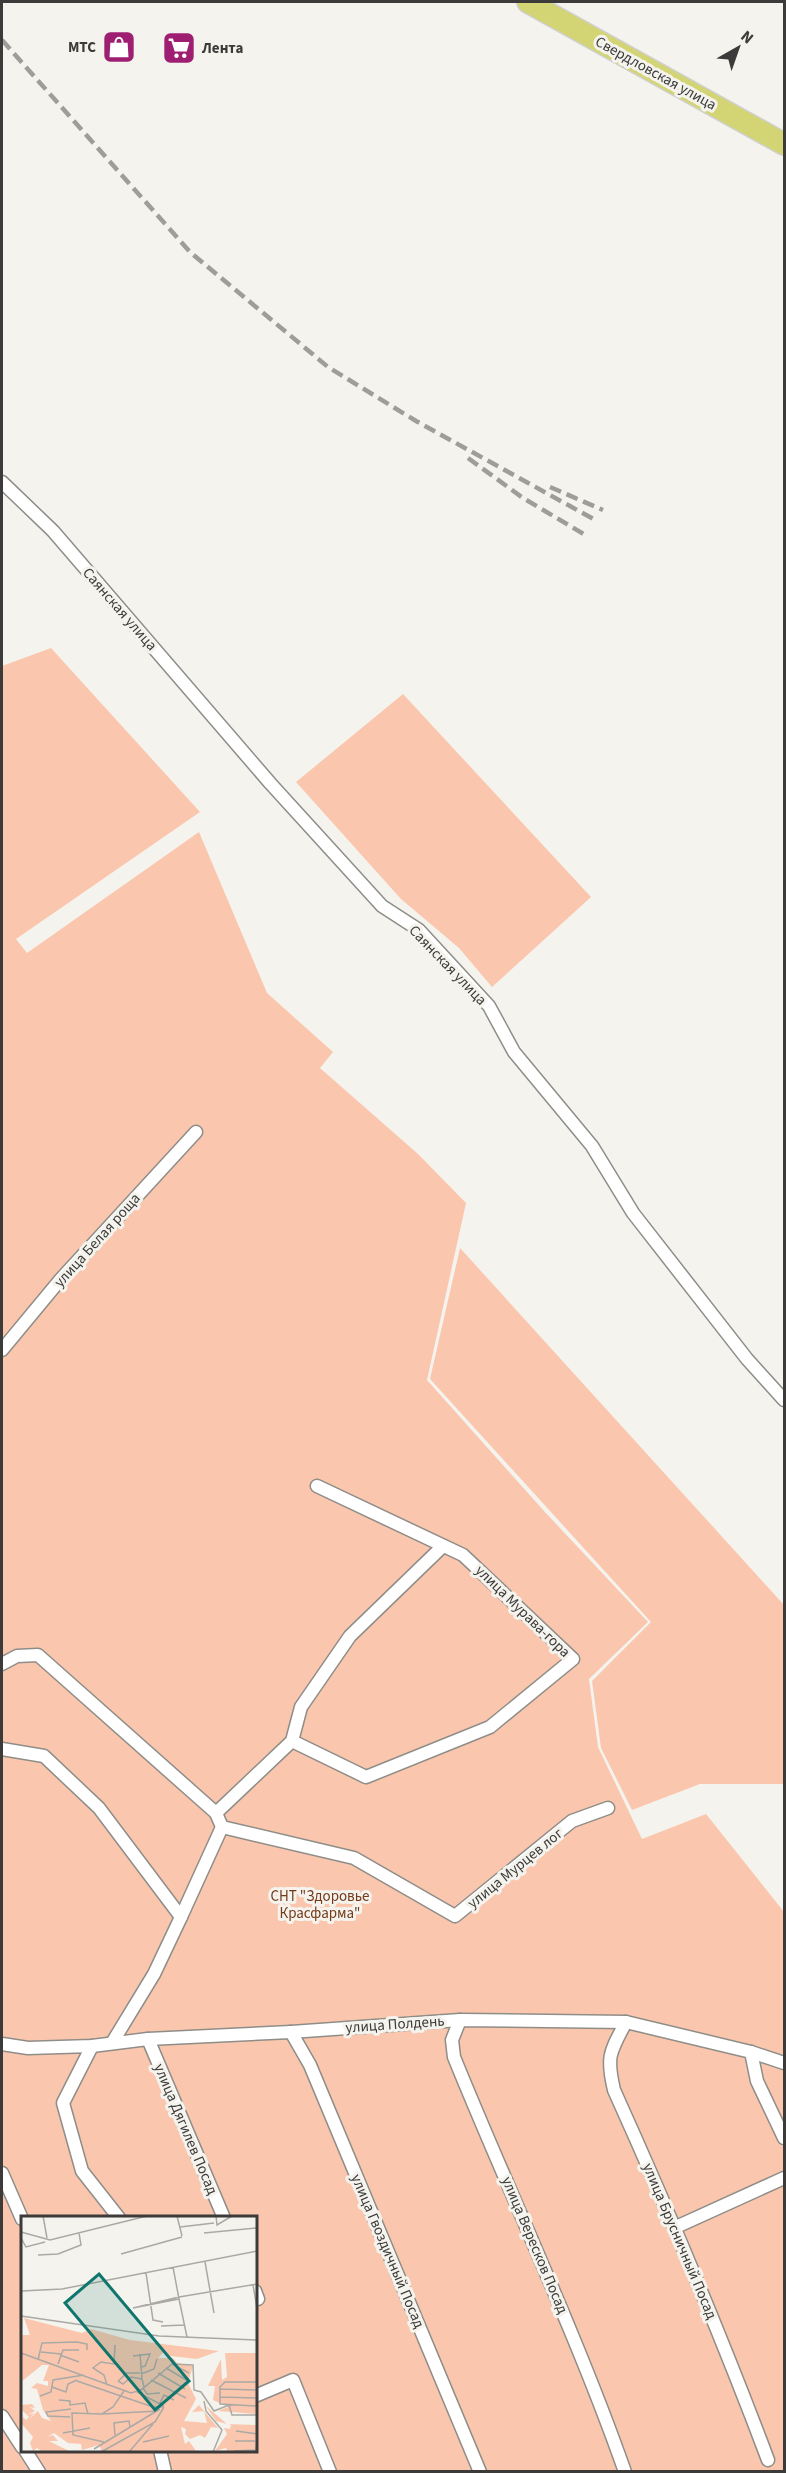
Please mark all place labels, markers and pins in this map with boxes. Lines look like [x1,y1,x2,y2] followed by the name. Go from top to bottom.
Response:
[101,29,137,65] shop icon: МТС
[161,30,197,66] supermarket icon: Лента
[68,37,96,58] place label: МТС
[201,38,243,59] place label: Лента

